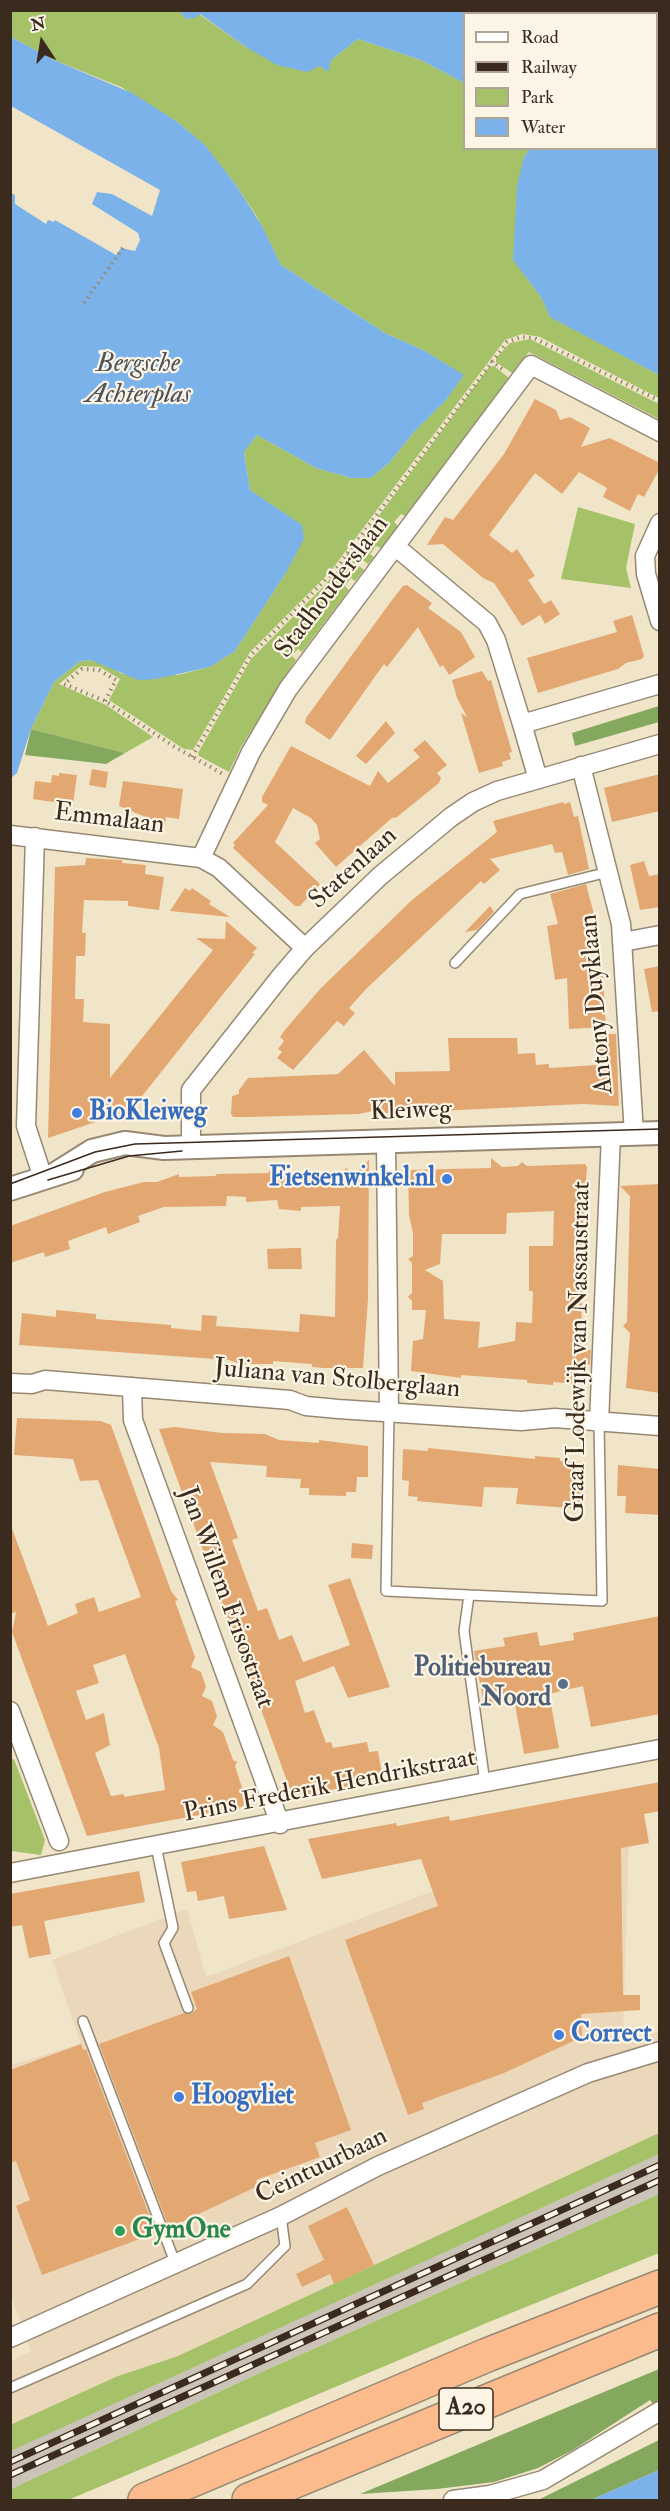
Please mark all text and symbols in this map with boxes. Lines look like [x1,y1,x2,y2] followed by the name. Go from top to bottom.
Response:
[12,12,72,72] north arrow
[463,12,658,150] legend
[29,13,47,36] text: N
[521,26,559,49] text: Road
[521,56,577,79] text: Railway
[521,86,554,109] text: Park
[521,116,565,139] text: Water
[85,349,191,412] water label: Bergsche Achterplas
[270,511,396,665] street label: Stadhouderslaan
[52,798,166,842] street label: Emmalaan
[304,821,404,917] street label: Statenlaan
[575,913,621,1095] street label: Antony Duyklaan
[370,1095,452,1129] street label: Kleiweg
[89,1097,207,1129] place label: BioKleiweg
[70,1106,84,1120] marker: BioKleiweg
[269,1163,435,1195] place label: Fietsenwinkel.nl
[440,1172,454,1186] marker: Fietsenwinkel.nl
[561,1181,599,1523] street label: Graaf Lodewijk van Nassaustraat
[213,1354,461,1406] street label: Juliana van Stolberglaan
[170,1483,280,1713] street label: Jan Willem Frisostraat
[414,1653,551,1714] place label: Politiebureau Noord
[556,1677,570,1691] marker: Politiebureau Noord
[181,1743,479,1831] street label: Prins Frederik Hendrikstraat
[571,2019,652,2051] place label: Correct
[552,2028,566,2042] marker: Correct
[191,2081,294,2113] place label: Hoogvliet
[172,2090,186,2104] marker: Hoogvliet
[251,2122,393,2212] street label: Ceintuurbaan
[132,2215,231,2247] place label: GymOne
[113,2224,127,2238] marker: GymOne
[439,2388,493,2430] road number: A20

